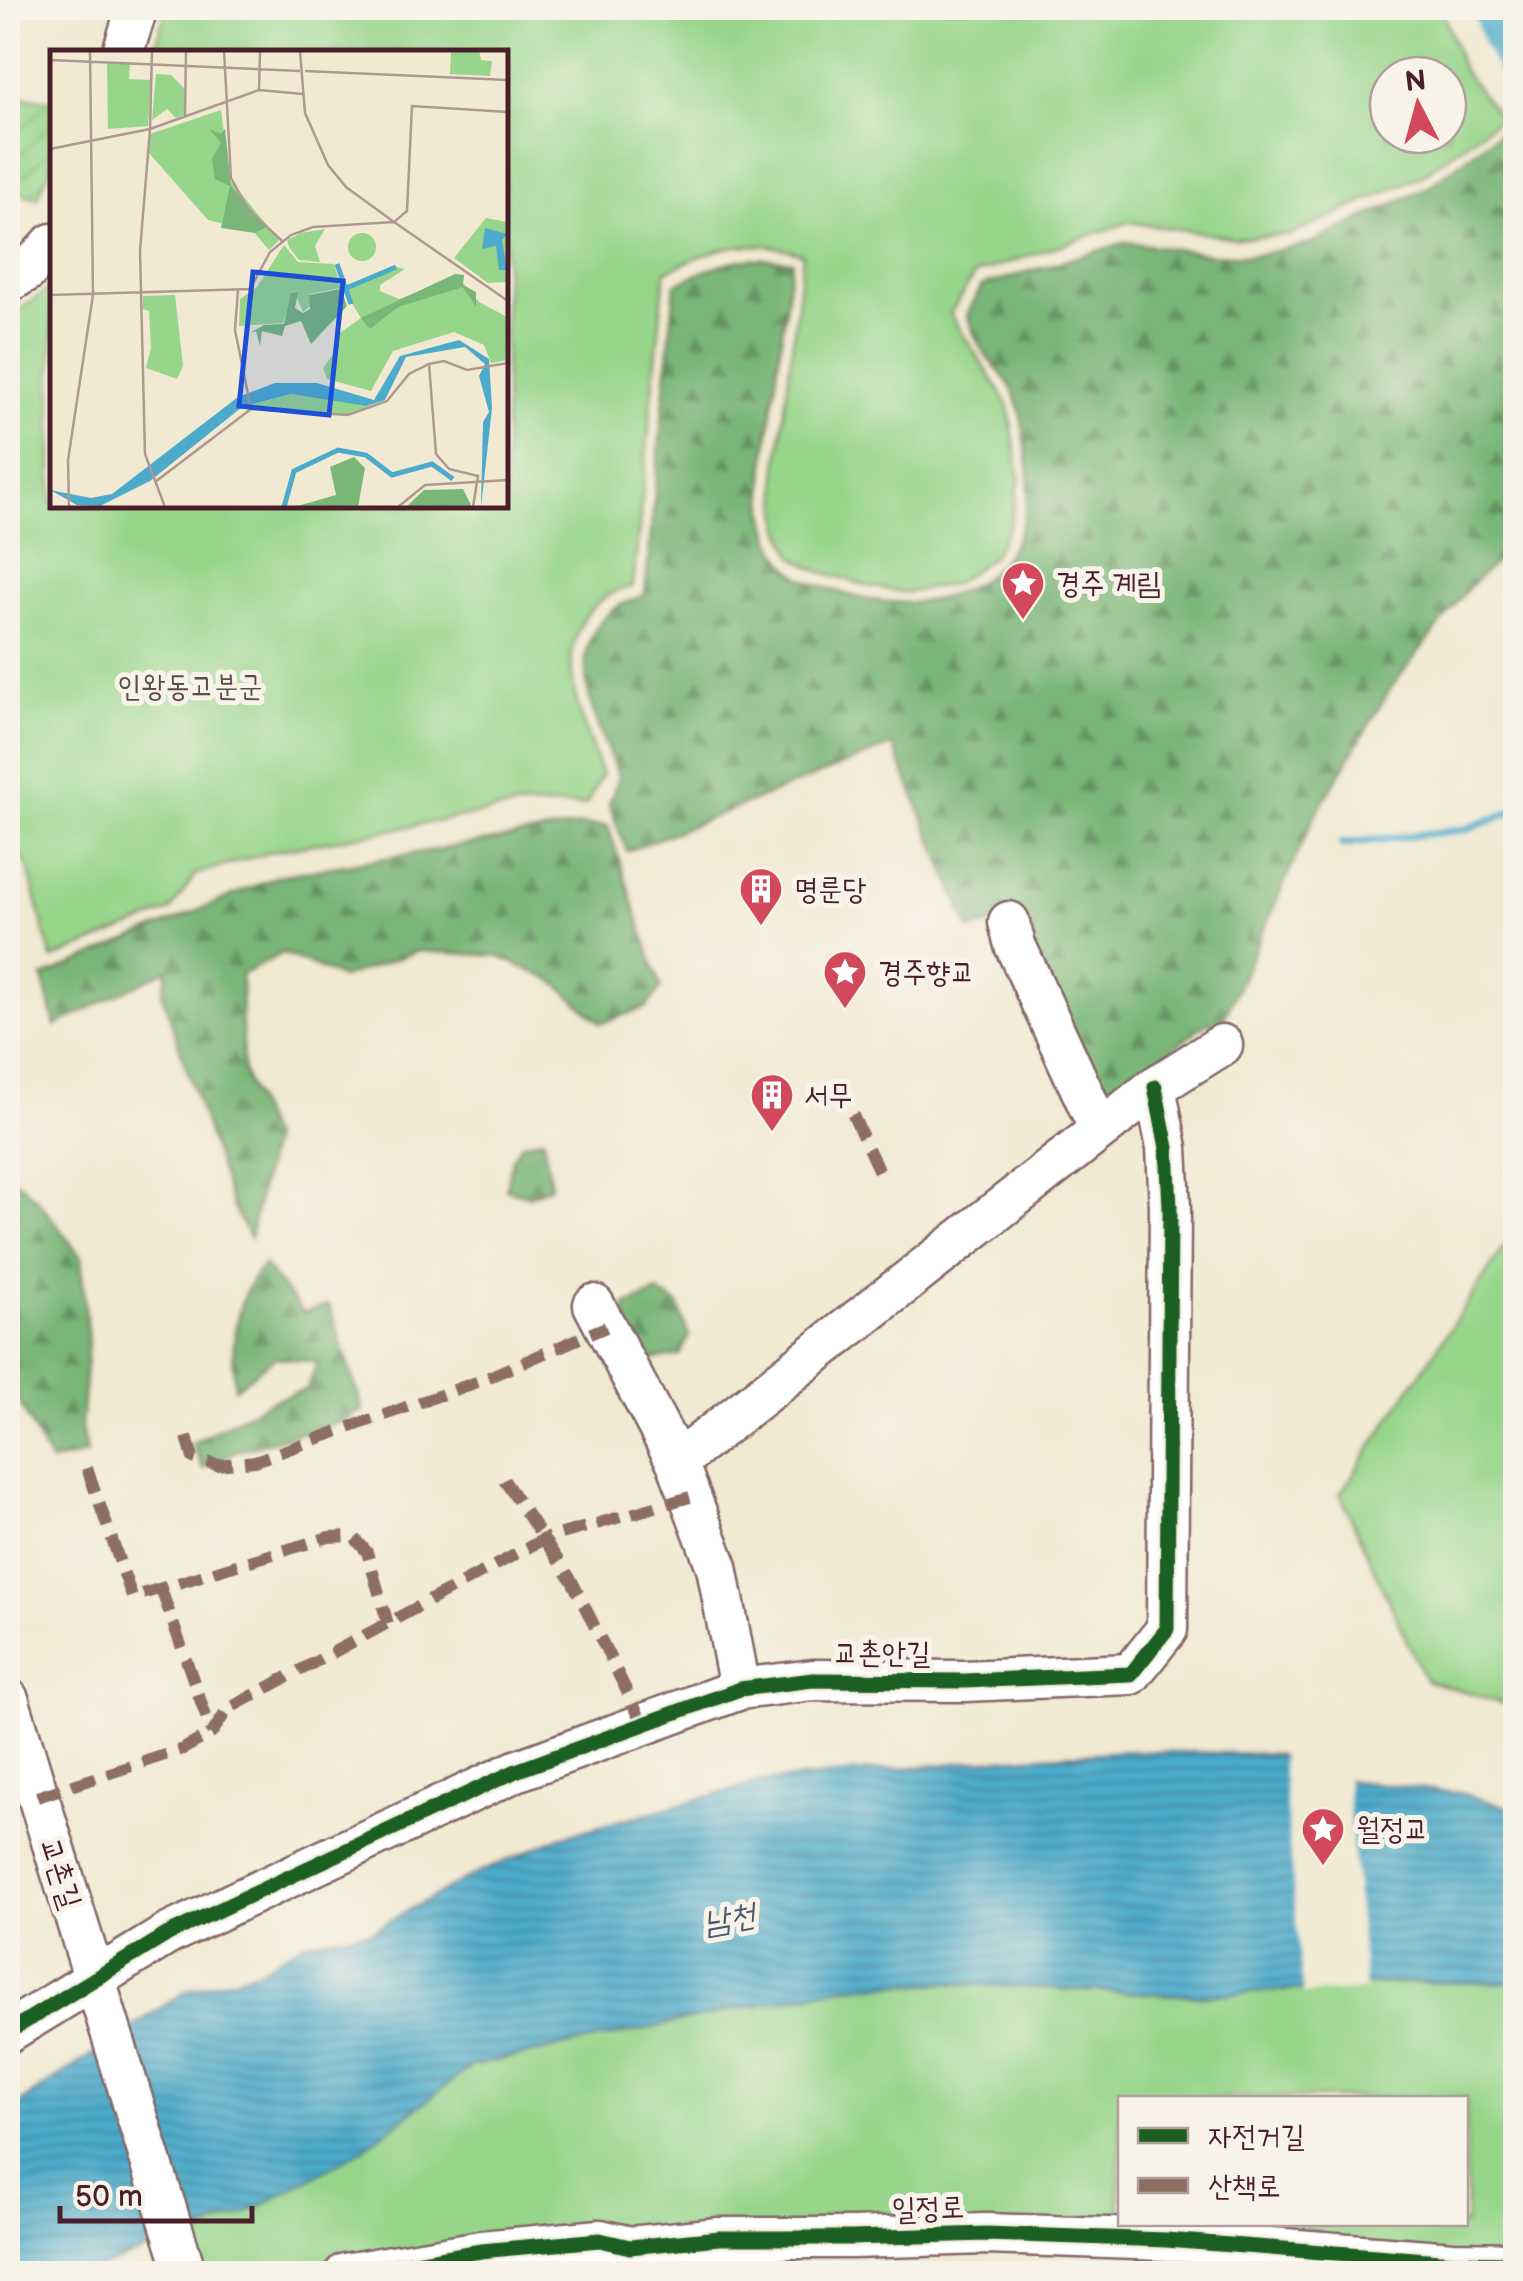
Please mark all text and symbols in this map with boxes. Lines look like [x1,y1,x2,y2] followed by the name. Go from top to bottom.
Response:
[50,50,508,508] inset map
[1368,55,1468,155] north arrow
[1403,64,1428,99] text: N
[1000,560,1046,621] place icon: 경주 계림
[1056,566,1161,602] place label: 경주 계림
[118,669,262,705] park label: 인왕동고분군
[738,866,784,927] building icon: 명룬당
[794,872,866,908] place label: 명룬당
[822,949,868,1010] place icon: 경주향교
[878,955,975,991] place label: 경주향교
[749,1072,795,1133] building icon: 서무
[804,1078,852,1114] place label: 서무
[834,1636,930,1672] street label: 교촌안길
[1300,1806,1346,1867] place icon: 월정교
[1356,1812,1428,1848] place label: 월정교
[32,1833,88,1913] street label: 교촌길
[701,1895,761,1943] water label: 남천
[1118,2096,1468,2226] legend
[1208,2119,1305,2155] text: 자전거길
[60,2161,252,2223] scale bar
[1208,2169,1280,2205] text: 산책로
[75,2179,143,2215] text: 50 m
[891,2190,965,2228] street label: 일정로

